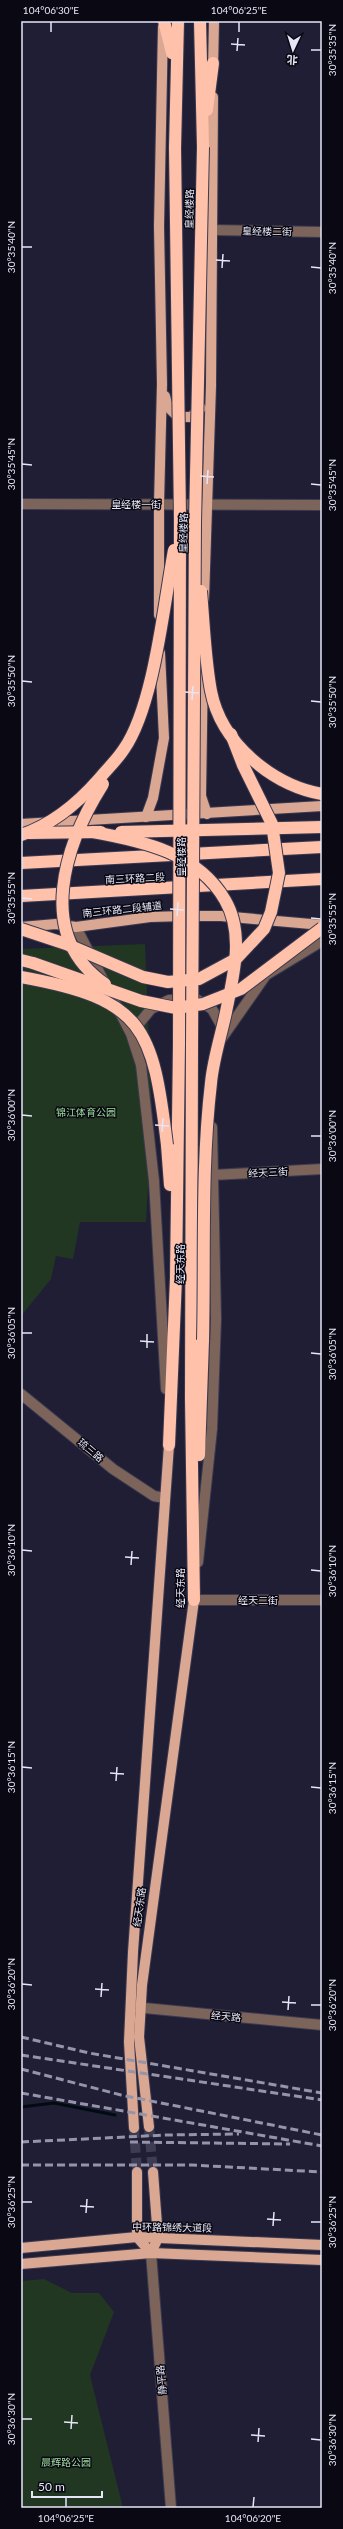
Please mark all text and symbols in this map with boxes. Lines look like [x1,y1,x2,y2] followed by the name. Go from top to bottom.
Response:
[23,4,79,16] text: 104°06'30"E
[211,4,267,16] text: 104°06'25"E
[326,24,338,76] text: 30°35'35"N
[273,30,313,70] north arrow
[286,54,298,67] text: 北
[183,189,195,229] street label: 皇经楼路
[5,221,17,273] text: 30°35'40"N
[242,225,292,237] street label: 皇经楼二街
[326,242,338,294] text: 30°35'40"N
[5,438,17,490] text: 30°35'45"N
[326,459,338,511] text: 30°35'45"N
[111,498,161,510] street label: 皇经楼一街
[177,513,189,553] street label: 皇经楼路
[5,655,17,707] text: 30°35'50"N
[326,676,338,728] text: 30°35'50"N
[175,837,187,877] street label: 皇经楼路
[105,870,165,886] street label: 南三环路二段
[5,872,17,924] text: 30°35'55"N
[326,893,338,945] text: 30°35'55"N
[82,899,162,919] street label: 南三环路二段辅道
[5,1089,17,1141] text: 30°36'00"N
[56,1106,116,1118] park label: 锦江体育公园
[326,1110,338,1162] text: 30°36'00"N
[248,1165,288,1179] street label: 经天三街
[174,1244,186,1284] street label: 经天东路
[5,1307,17,1359] text: 30°36'05"N
[326,1328,338,1380] text: 30°36'05"N
[76,1436,106,1464] street label: 琉三路
[5,1524,17,1576] text: 30°36'10"N
[326,1545,338,1597] text: 30°36'10"N
[174,1568,186,1608] street label: 经天东路
[238,1594,278,1606] street label: 经天二街
[5,1741,17,1793] text: 30°36'15"N
[326,1762,338,1814] text: 30°36'15"N
[130,1886,148,1928] street label: 经天东路
[5,1958,17,2010] text: 30°36'20"N
[326,1979,338,2031] text: 30°36'20"N
[211,2009,241,2023] street label: 经天路
[5,2176,17,2228] text: 30°36'25"N
[326,2196,338,2248] text: 30°36'25"N
[132,2220,212,2234] street label: 中环路锦绣大道段
[154,2365,168,2395] street label: 静平路
[5,2393,17,2445] text: 30°36'30"N
[326,2414,338,2466] text: 30°36'30"N
[41,2456,91,2468] park label: 晨辉路公园
[32,2473,102,2499] scale bar
[38,2479,65,2494] text: 50 m
[38,2512,94,2524] text: 104°06'25"E
[225,2512,281,2524] text: 104°06'20"E

